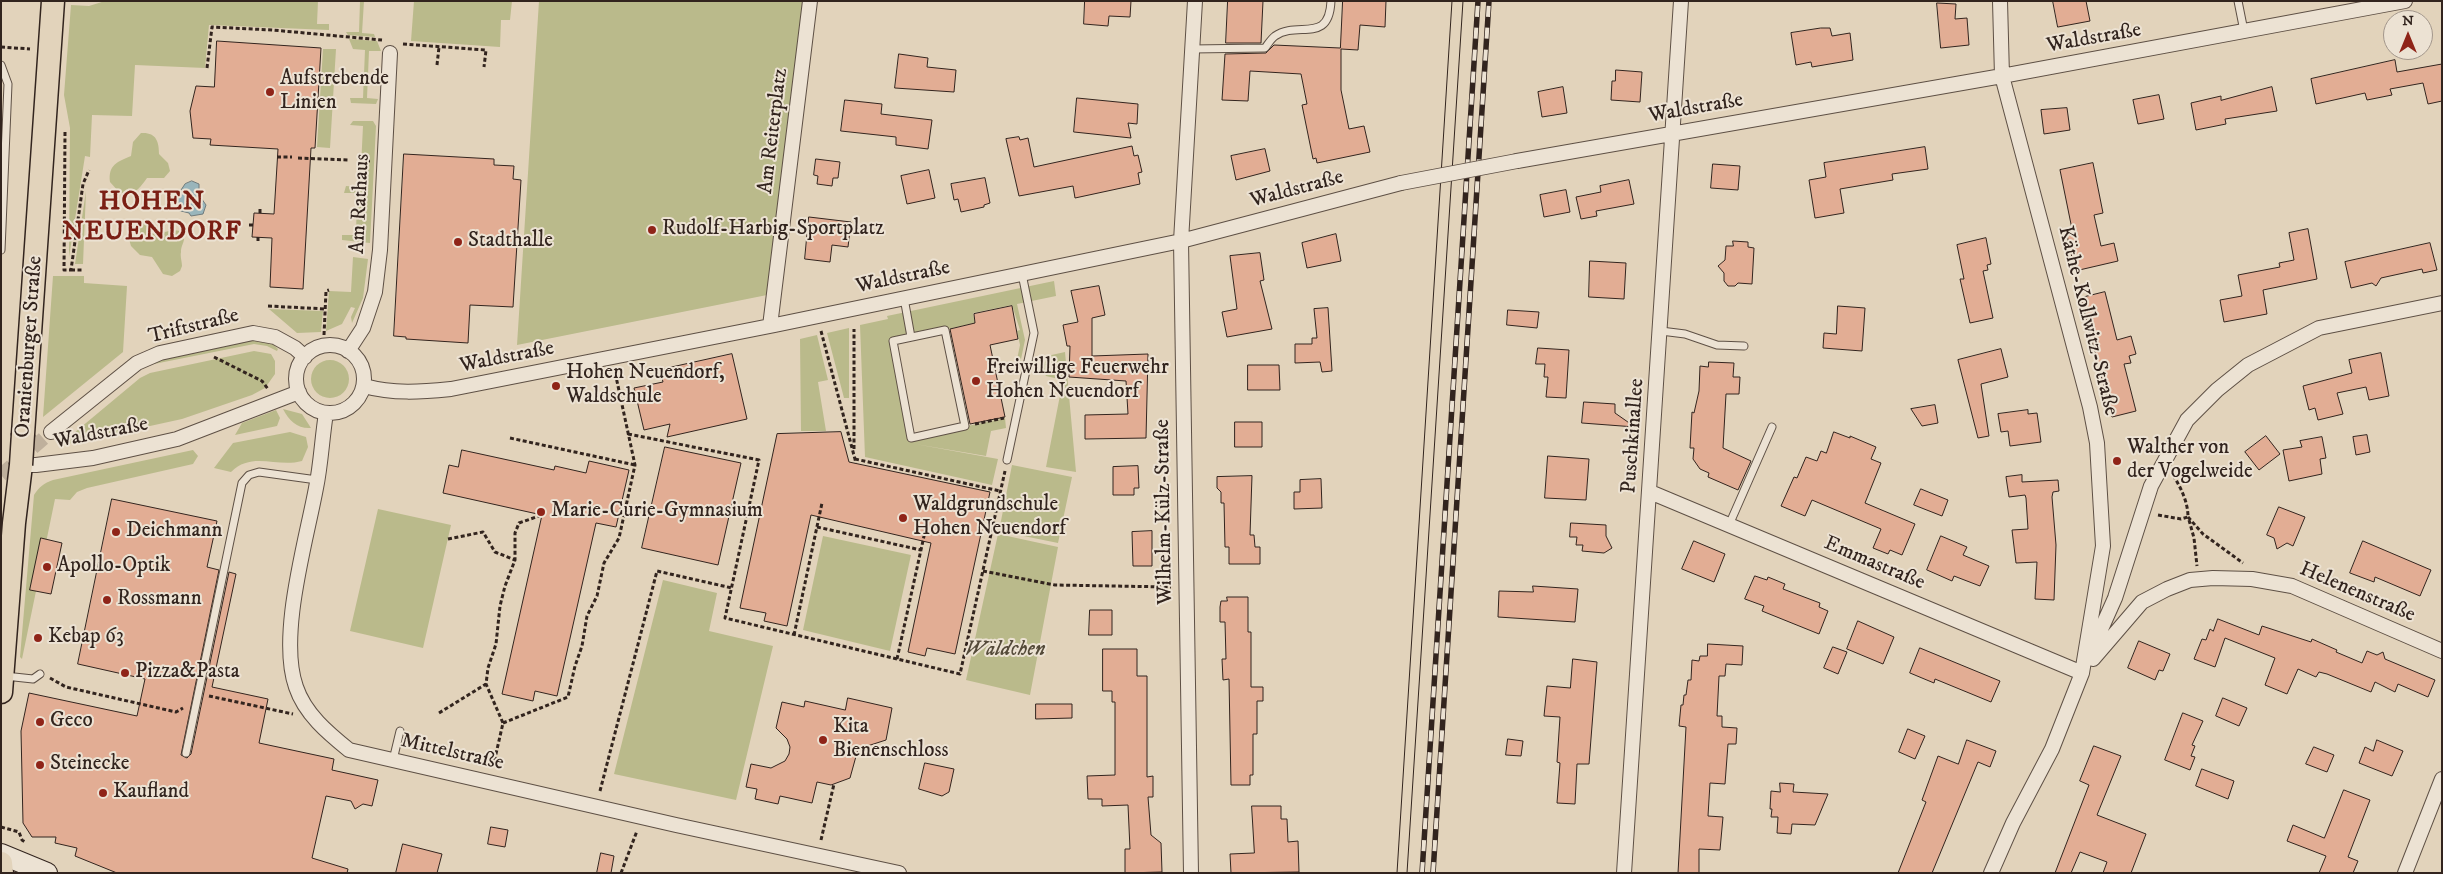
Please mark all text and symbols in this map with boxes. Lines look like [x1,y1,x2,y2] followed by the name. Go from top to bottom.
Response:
[2383,10,2433,60] north arrow
[2402,12,2414,30] text: N
[2045,18,2143,60] street label: Waldstraße
[280,67,389,117] place label: Aufstrebende Linien
[754,67,794,195] street label: Am Reiterplatz
[264,86,276,98] marker: Aufstrebende Linien
[1647,88,1745,130] street label: Waldstraße
[346,153,376,255] street label: Am Rathaus
[1248,165,1346,215] street label: Waldstraße
[61,188,243,250] district label: HOHEN NEUENDORF
[662,217,884,243] place label: Rudolf-Harbig-Sportplatz
[646,224,658,236] marker: Rudolf-Harbig-Sportplatz
[2051,224,2123,418] street label: Käthe-Kollwitz-Straße
[468,229,553,255] place label: Stadthalle
[452,236,464,248] marker: Stadthalle
[11,255,49,439] street label: Oranienburger Straße
[854,256,952,300] street label: Waldstraße
[146,304,242,350] street label: Triftstraße
[458,337,556,379] street label: Waldstraße
[986,356,1169,406] place label: Freiwillige Feuerwehr Hohen Neuendorf
[566,361,725,411] place label: Hohen Neuendorf, Waldschule
[970,375,982,387] marker: Freiwillige Feuerwehr Hohen Neuendorf
[1617,378,1651,494] street label: Puschkinallee
[550,380,562,392] marker: Hohen Neuendorf, Waldschule
[52,413,150,455] street label: Waldstraße
[1151,419,1179,605] street label: Wilhelm-Külz-Straße
[2127,436,2253,486] place label: Walther von der Vogelweide
[2111,455,2123,467] marker: Walther von der Vogelweide
[913,493,1066,543] place label: Waldgrundschule Hohen Neuendorf
[551,499,763,525] place label: Marie-Curie-Gymnasium
[535,506,547,518] marker: Marie-Curie-Gymnasium
[897,512,909,524] marker: Waldgrundschule Hohen Neuendorf
[126,519,222,545] place label: Deichmann
[110,526,122,538] marker: Deichmann
[1820,531,1928,597] street label: Emmastraße
[57,554,170,580] place label: Apollo-Optik
[2295,557,2419,629] street label: Helenenstraße
[41,561,53,573] marker: Apollo-Optik
[117,587,202,613] place label: Rossmann
[101,594,113,606] marker: Rossmann
[48,625,124,651] place label: Kebap 63
[32,632,44,644] marker: Kebap 63
[965,638,1045,664] park label: Wäldchen
[135,660,240,686] place label: Pizza&Pasta
[119,667,131,679] marker: Pizza&Pasta
[50,709,93,735] place label: Geco
[833,715,948,765] place label: Kita Bienenschloss
[34,716,46,728] marker: Geco
[398,729,506,777] street label: Mittelstraße
[817,734,829,746] marker: Kita Bienenschloss
[50,752,129,778] place label: Steinecke
[34,759,46,771] marker: Steinecke
[113,780,189,806] place label: Kaufland
[97,787,109,799] marker: Kaufland

